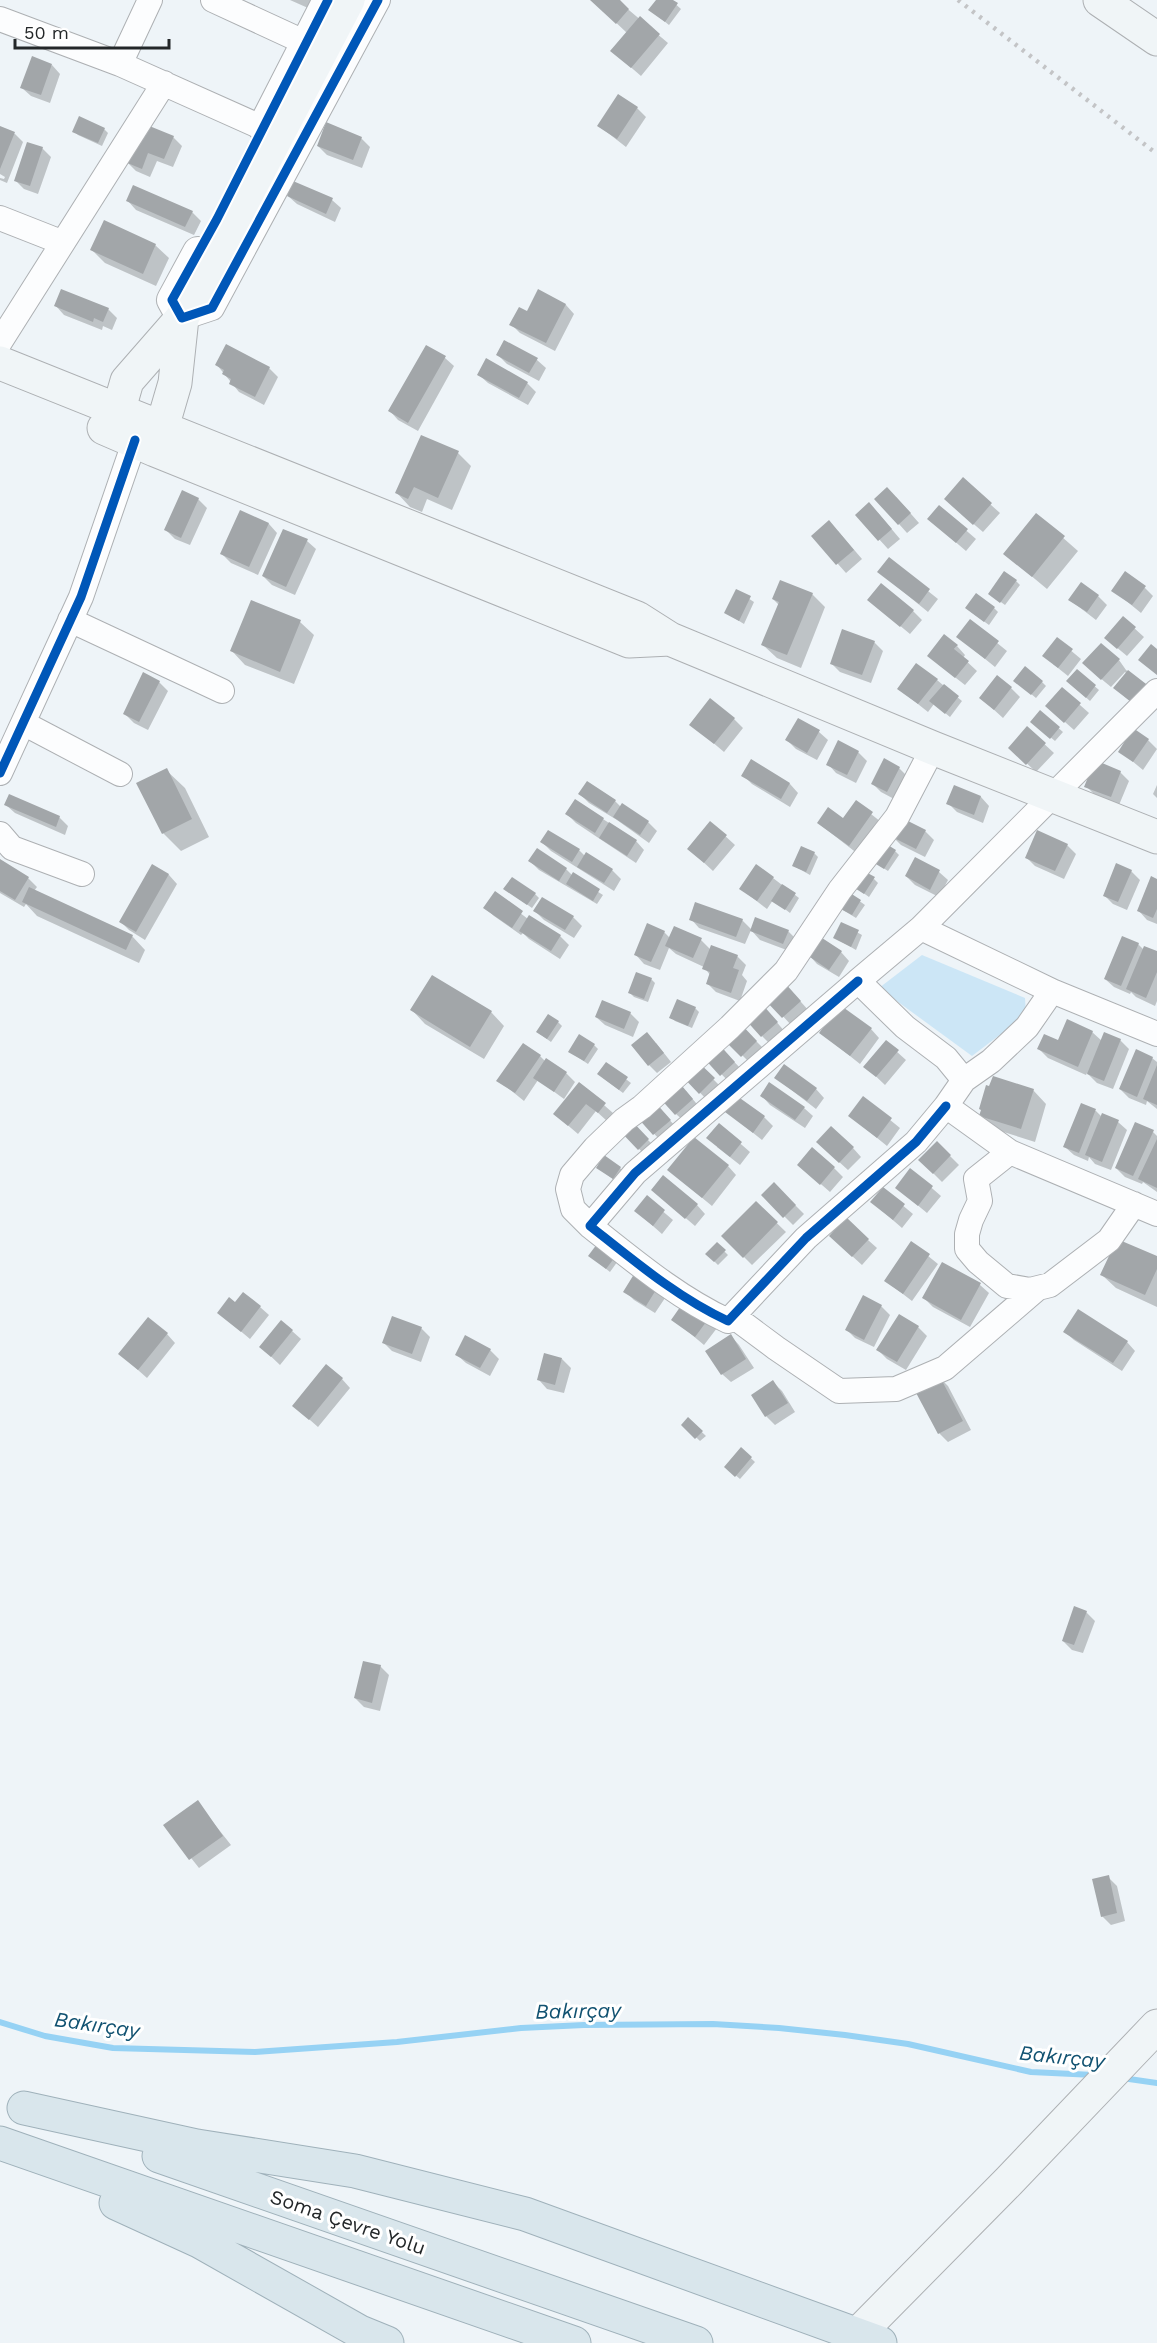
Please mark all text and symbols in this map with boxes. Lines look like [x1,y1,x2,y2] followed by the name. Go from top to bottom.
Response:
[15,12,170,50] scale bar
[24,22,69,43] text: 50 m
[535,1997,623,2024] water label: Bakırçay
[53,2006,143,2043] water label: Bakırçay
[1018,2040,1107,2074] water label: Bakırçay
[267,2184,429,2260] street label: Soma Çevre Yolu

